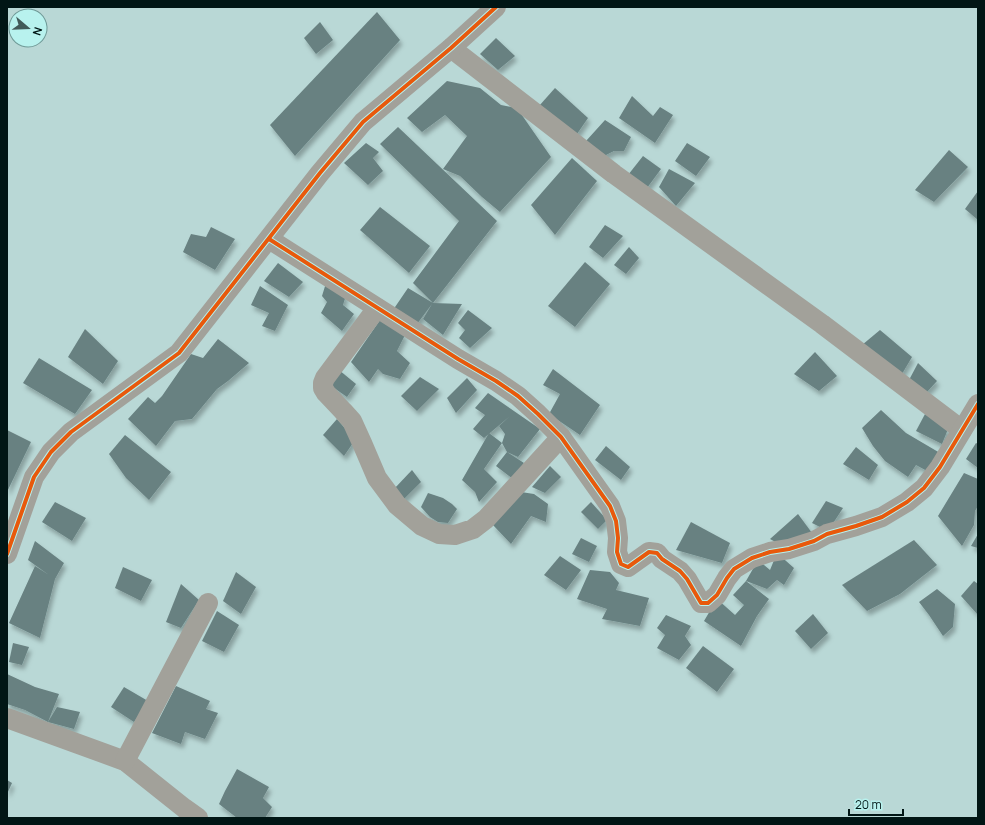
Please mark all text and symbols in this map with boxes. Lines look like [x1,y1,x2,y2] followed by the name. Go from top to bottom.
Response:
[8,8,48,48] north arrow
[30,25,46,38] text: N
[849,791,903,817] scale bar
[855,796,882,813] text: 20 m

